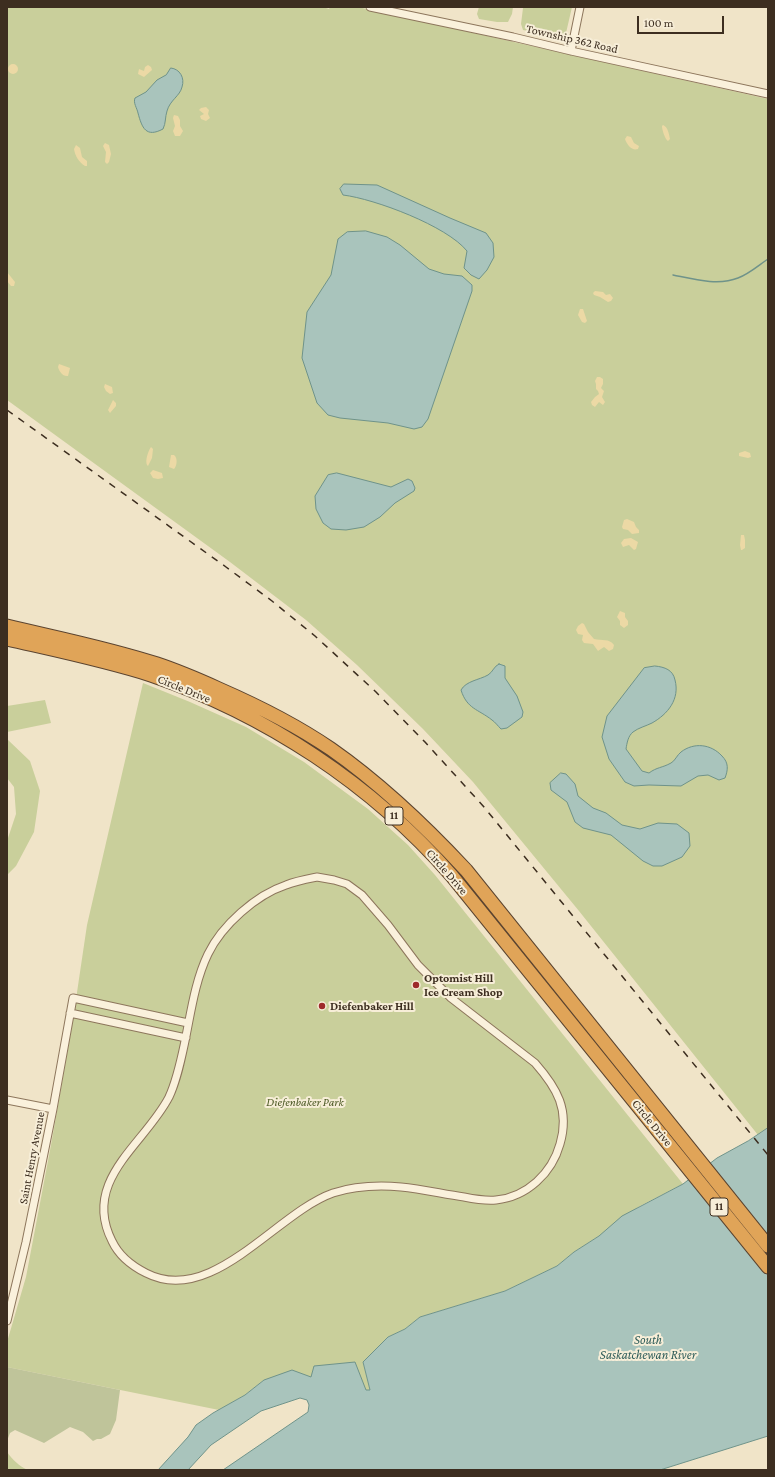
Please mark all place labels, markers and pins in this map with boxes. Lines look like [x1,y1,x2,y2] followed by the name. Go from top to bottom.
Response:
[424,971,503,999] place label: Optomist Hill Ice Cream Shop
[411,980,421,990] marker: Optomist Hill Ice Cream Shop
[330,999,414,1013] place label: Diefenbaker Hill
[317,1001,327,1011] marker: Diefenbaker Hill

